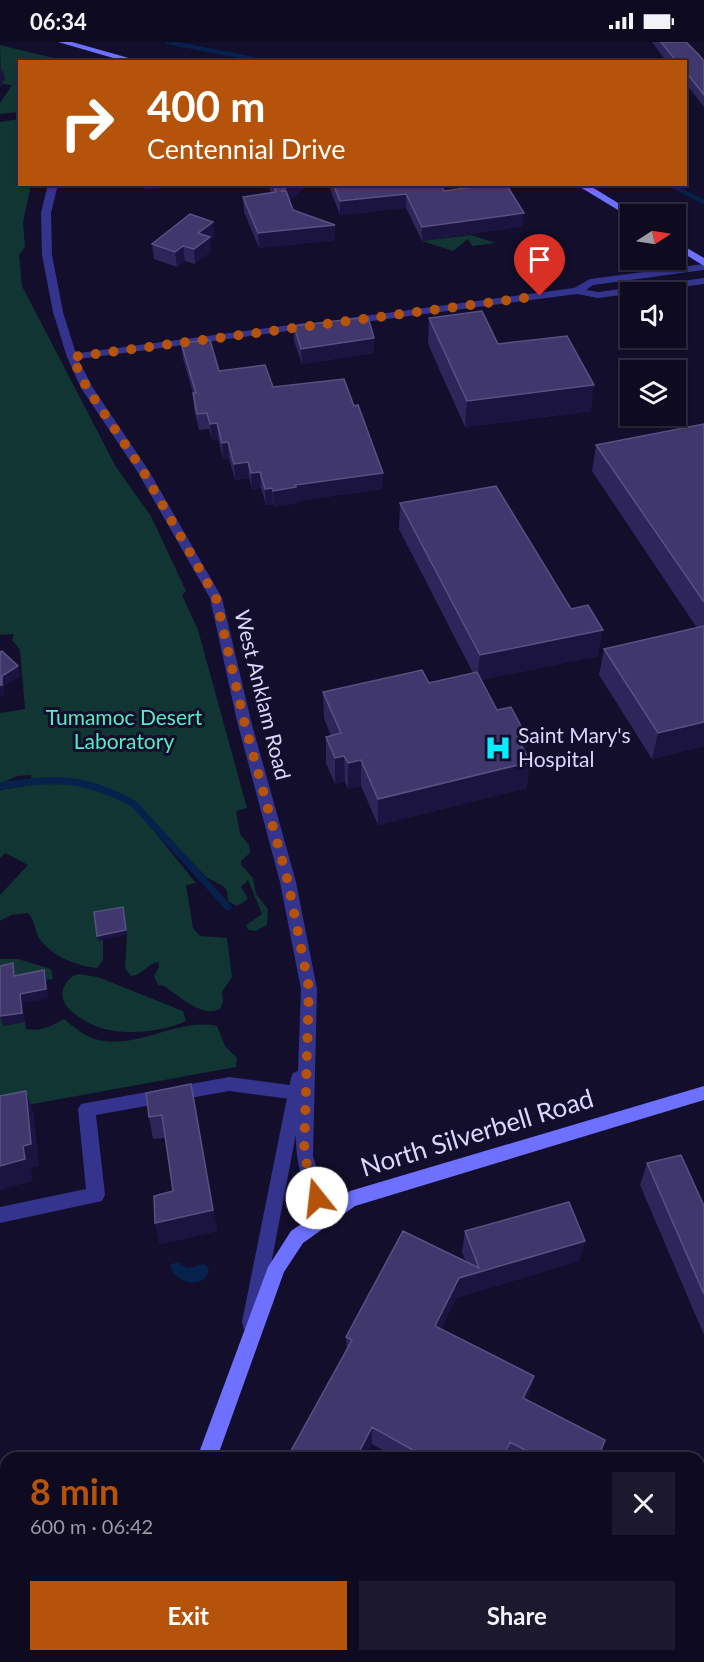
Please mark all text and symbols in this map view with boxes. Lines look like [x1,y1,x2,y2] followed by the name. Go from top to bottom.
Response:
[30,8,87,35] text: 06:34
[147,81,265,131] text: 400 m
[48,84,126,162] icon: right
[147,132,345,165] text: Centennial Drive
[620,204,686,270] north arrow
[620,204,686,426] map controls
[514,234,565,296] pin
[523,243,556,276] icon: arrive
[620,282,686,348] button: sound
[620,360,686,426] button: layers
[230,607,297,782] street label: West Anklam Road
[46,704,203,753] park label: Tumamoc Desert Laboratory
[518,722,631,771] place label: Saint Mary's Hospital
[483,733,513,763] hospital icon: Saint Mary's Hospital
[356,1081,597,1183] street label: North Silverbell Road
[285,1166,349,1230] position arrow
[30,1469,119,1513] text: 8 min
[612,1472,675,1535] button: close
[30,1514,153,1538] text: 600 m · 06:42
[30,1581,347,1650] button: Exit
[359,1581,675,1650] button: Share

